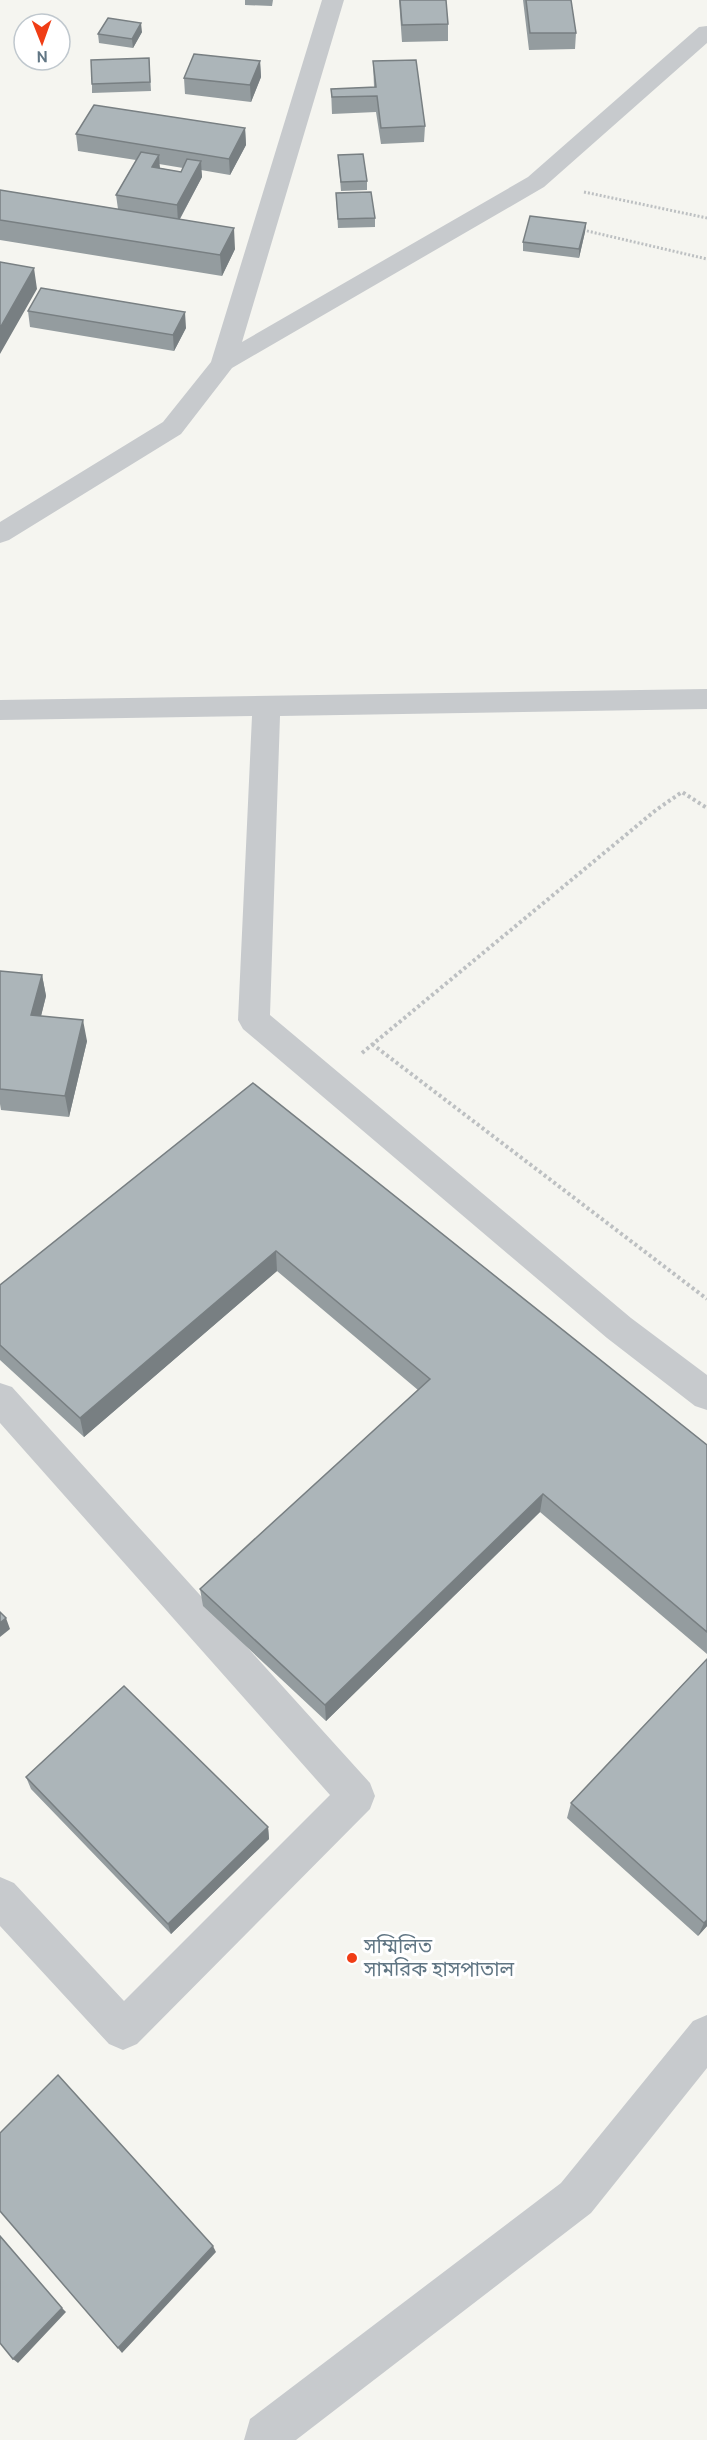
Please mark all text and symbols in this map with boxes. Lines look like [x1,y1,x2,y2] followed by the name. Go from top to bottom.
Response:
[12,12,72,72] north arrow
[36,47,48,66] text: N
[363,1934,514,1981] place label: সম্মিলিত সামরিক হাসপাতাল
[345,1951,359,1965] marker: সম্মিলিত সামরিক হাসপাতাল

